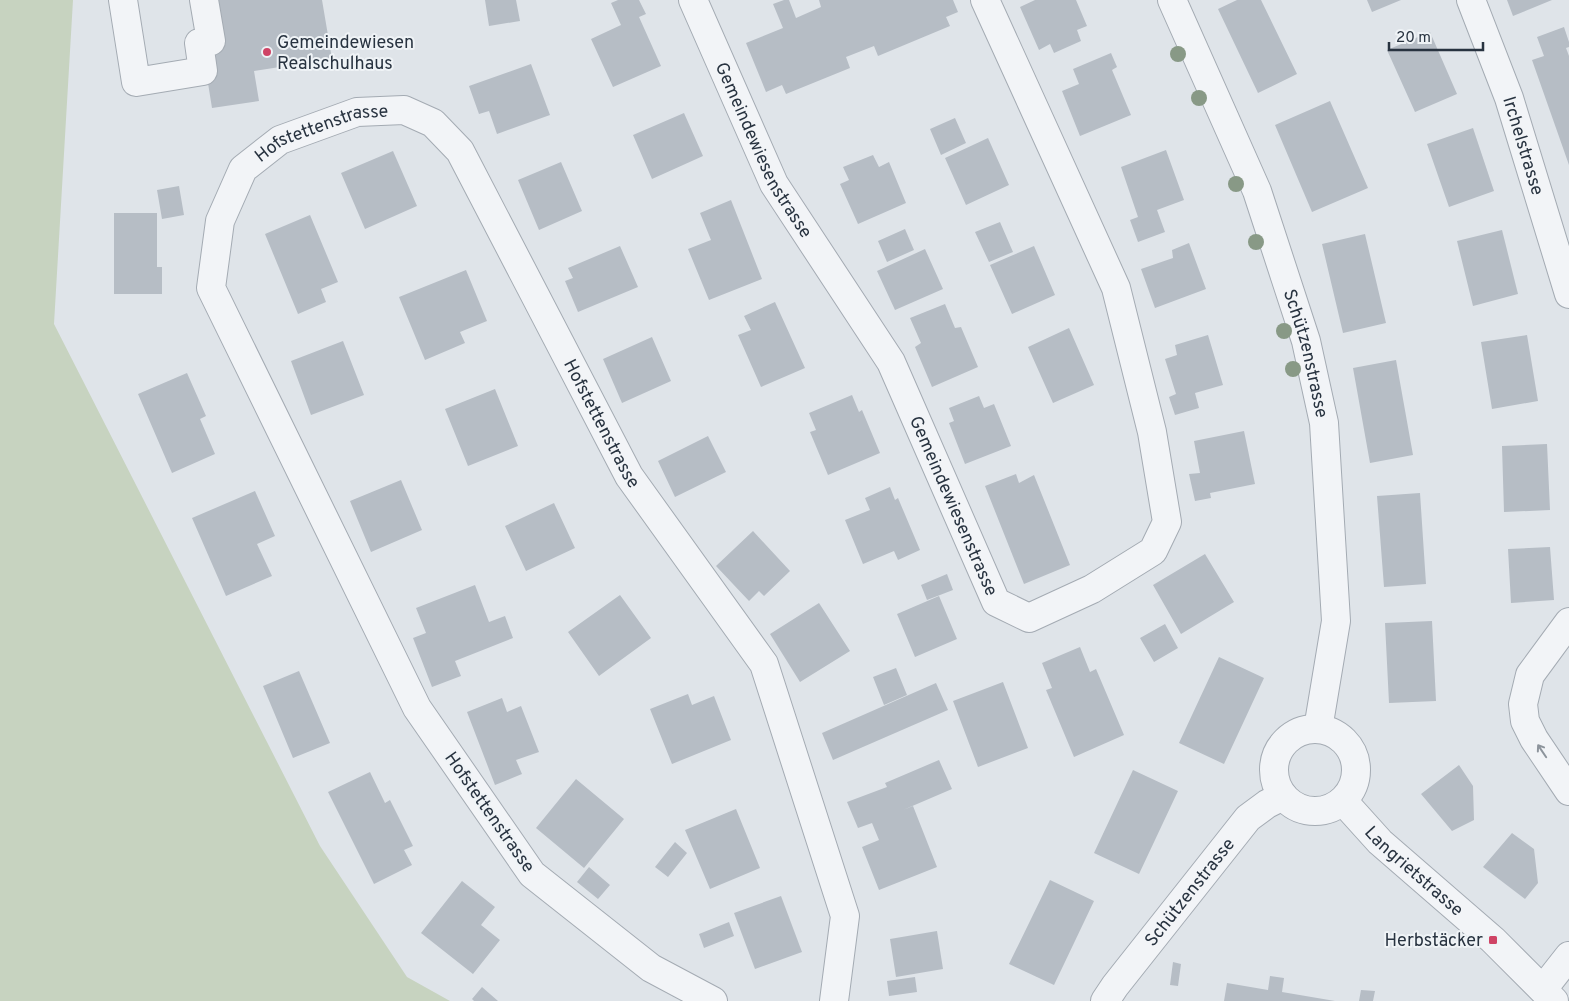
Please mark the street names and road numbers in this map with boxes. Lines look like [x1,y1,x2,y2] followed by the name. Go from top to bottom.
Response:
[709,59,816,243] street label: Gemeindewiesenstrasse
[1496,94,1548,198] street label: Irchelstrasse
[251,101,389,168] street label: Hofstettenstrasse
[1277,287,1333,420] street label: Schützenstrasse
[557,356,644,494] street label: Hofstettenstrasse
[903,413,1002,600] street label: Gemeindewiesenstrasse
[438,748,539,878] street label: Hofstettenstrasse
[1358,822,1468,922] street label: Langrietstrasse
[1141,834,1241,952] street label: Schützenstrasse

